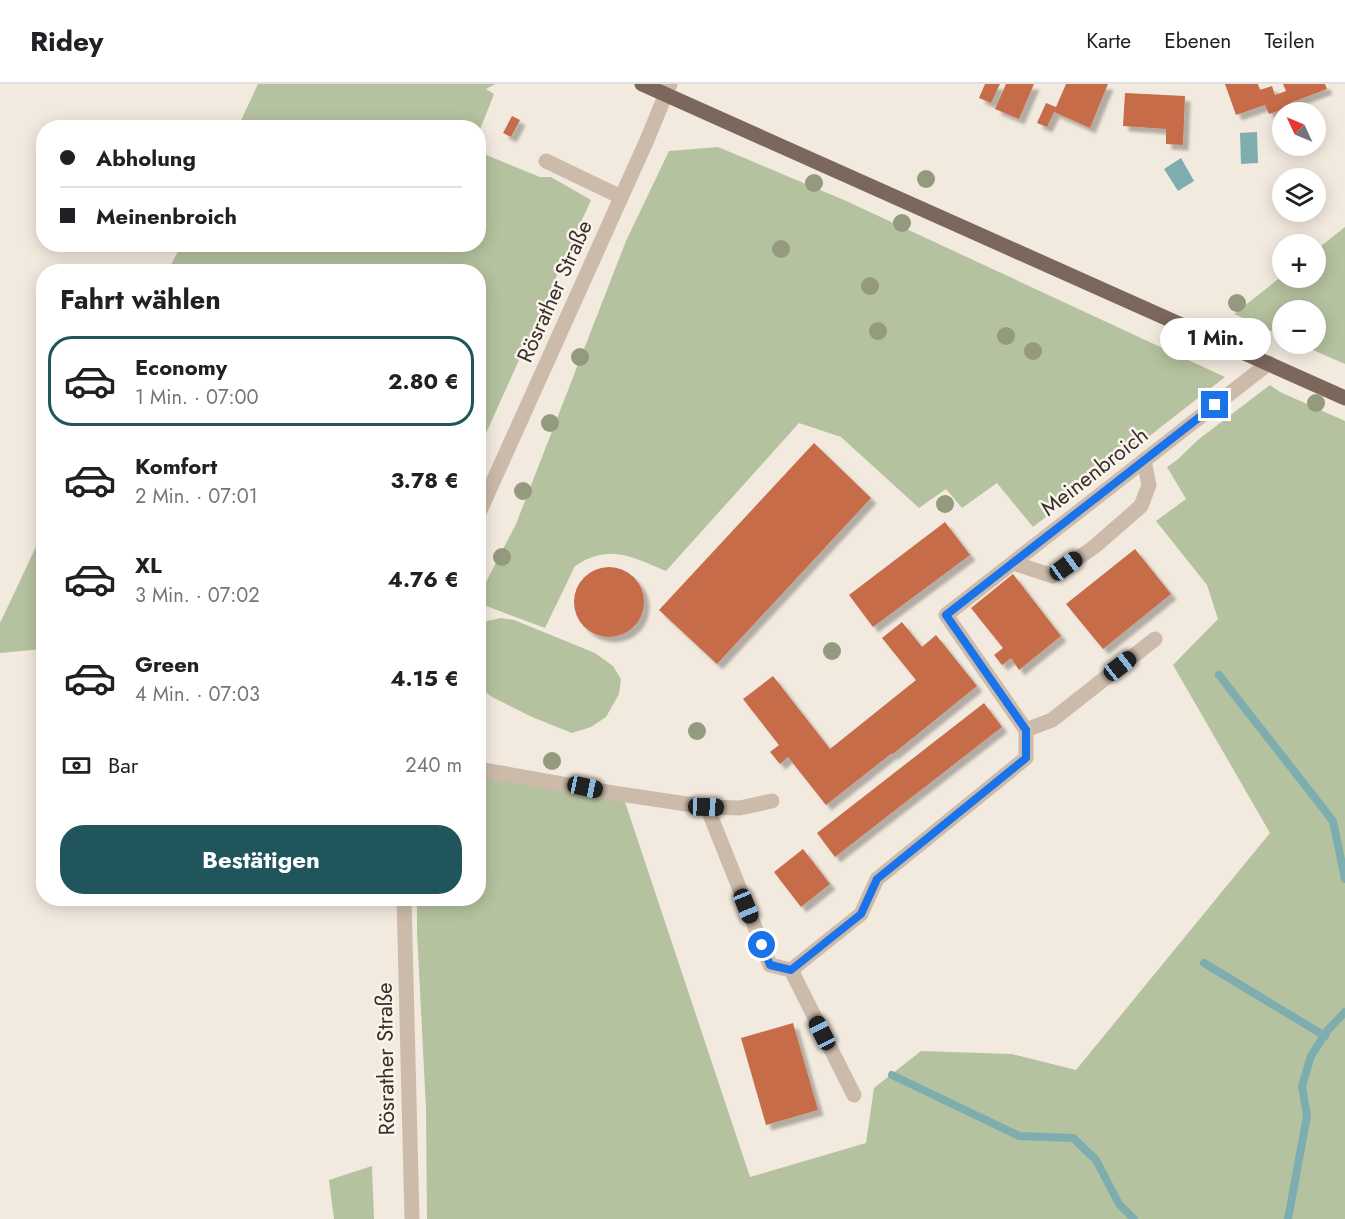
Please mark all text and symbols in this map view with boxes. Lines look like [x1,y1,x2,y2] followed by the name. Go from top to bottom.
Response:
[30,21,103,62] text: Ridey
[1086,26,1131,56] text: Karte
[1164,26,1231,56] text: Ebenen
[1264,26,1315,56] text: Teilen
[1272,102,1326,156] north arrow
[1272,102,1326,354] map controls
[96,142,196,174] text: Abholung
[1272,168,1326,222] button: layers
[96,200,237,232] text: Meinenbroich
[508,215,600,367] street label: Rösrather Straße
[1272,234,1326,288] button: +
[60,280,221,319] text: Fahrt wählen
[1272,300,1326,354] button: −
[1160,318,1270,360] callout: 1 Min.
[1187,324,1244,353] text: 1 Min.
[135,351,227,383] text: Economy
[63,354,117,408] icon: car
[388,365,459,397] text: 2.80 €
[135,383,258,412] text: 1 Min. · 07:00
[1201,391,1228,418] route end
[1033,419,1155,523] street label: Meinenbroich
[135,450,217,482] text: Komfort
[63,453,117,507] icon: car
[391,464,459,496] text: 3.78 €
[135,482,258,511] text: 2 Min. · 07:01
[1046,548,1086,584] car
[135,549,162,581] text: XL
[63,552,117,606] icon: car
[388,563,459,595] text: 4.76 €
[135,581,260,610] text: 3 Min. · 07:02
[135,648,199,680] text: Green
[1100,648,1140,684] car
[63,651,117,705] icon: car
[390,662,459,694] text: 4.15 €
[135,680,260,709] text: 4 Min. · 07:03
[60,749,93,782] icon: cash
[108,749,138,781] text: Bar
[405,751,462,780] text: 240 m
[566,774,604,800] car
[688,797,724,817] car
[60,825,462,894] button: Bestätigen
[731,886,761,926] car
[748,931,775,958] route start
[368,982,402,1136] street label: Rösrather Straße
[806,1013,838,1053] car

